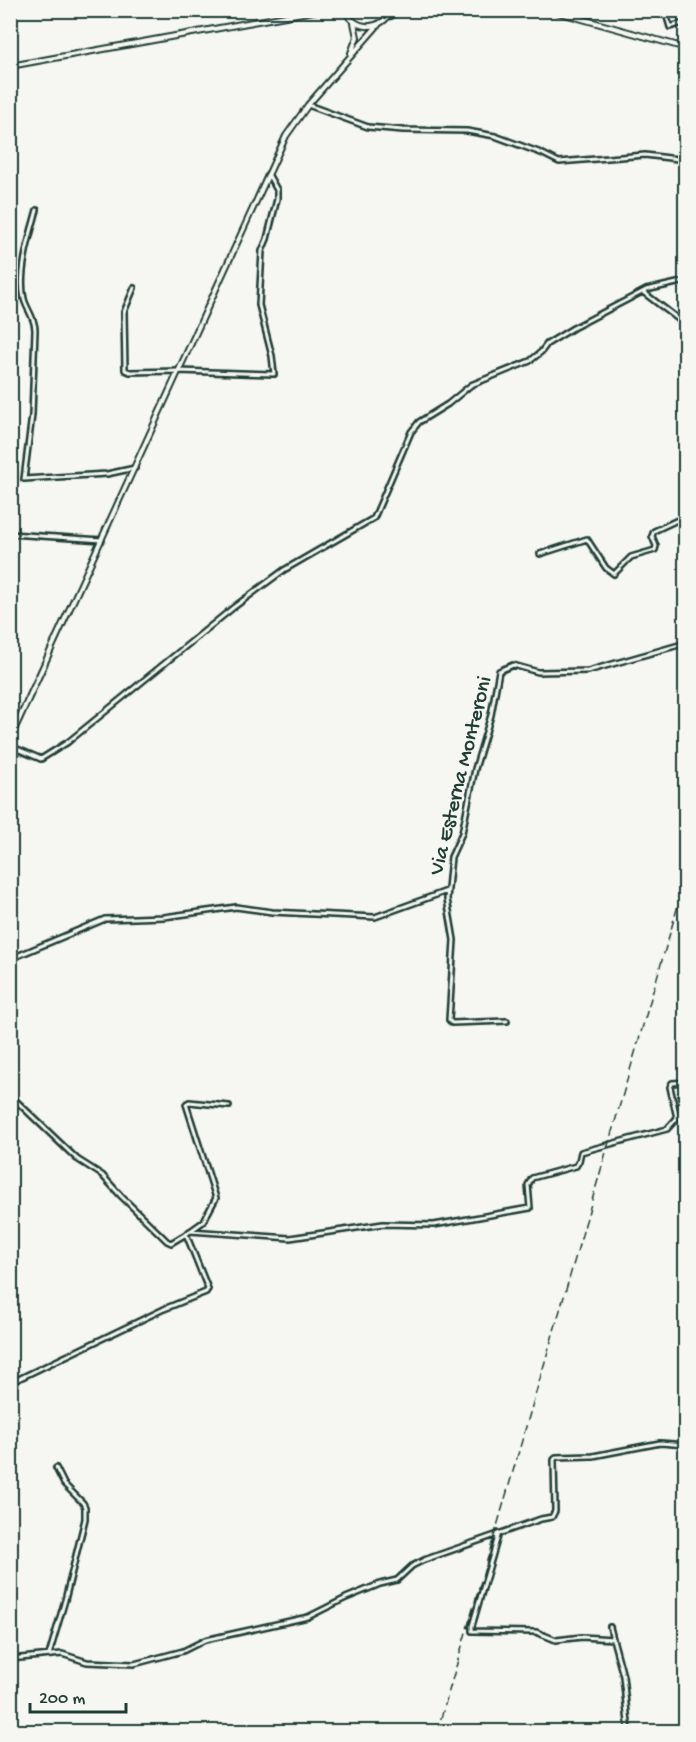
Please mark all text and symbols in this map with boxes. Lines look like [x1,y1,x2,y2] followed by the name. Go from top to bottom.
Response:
[424,674,499,879] street label: Via Esterna Monteroni
[30,1676,126,1714] scale bar
[39,1689,86,1710] text: 200 m

